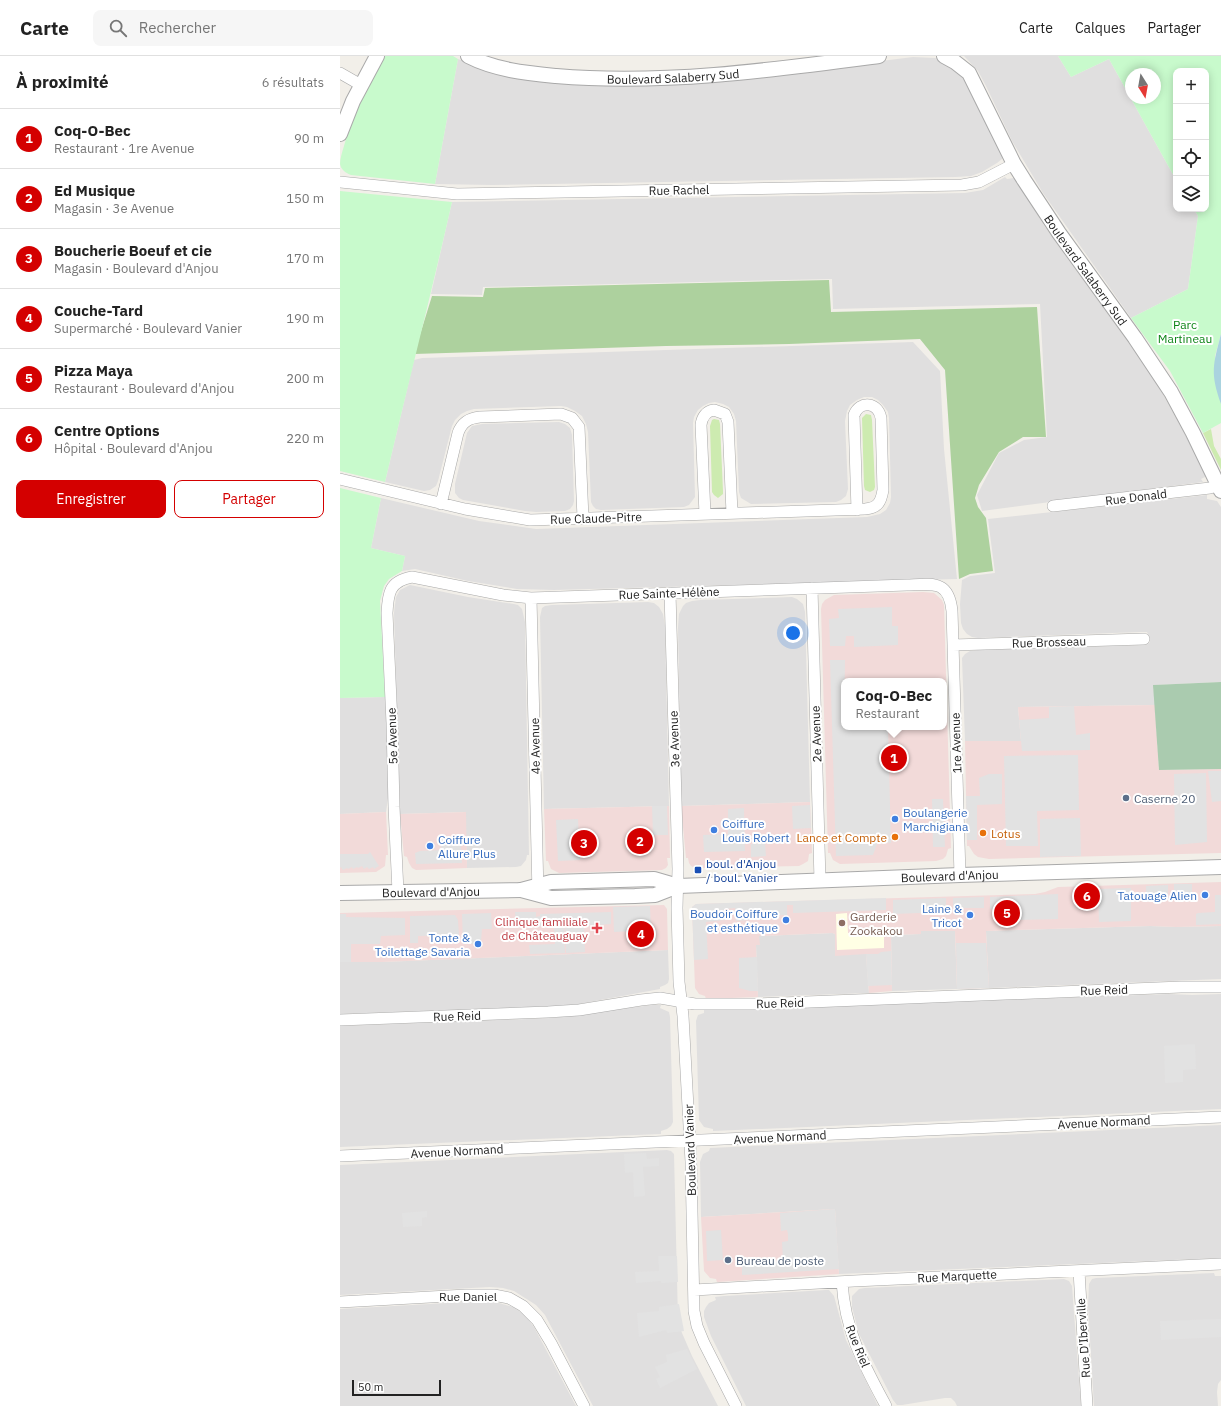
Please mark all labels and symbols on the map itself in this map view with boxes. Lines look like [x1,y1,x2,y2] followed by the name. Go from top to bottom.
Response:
[607,65,740,86] street label: Boulevard Salaberry Sud
[1125,68,1161,104] north arrow
[649,182,709,198] street label: Rue Rachel
[1041,212,1131,328] street label: Boulevard Salaberry Sud
[1158,317,1212,346] park label: Parc Martineau
[1104,486,1168,508] street label: Rue Donald
[550,509,643,527] street label: Rue Claude-Pitre
[618,584,720,602] street label: Rue Sainte-Hélène
[783,623,803,643] your location
[1012,633,1086,651] street label: Rue Brosseau
[808,705,824,763] street label: 2e Avenue
[384,707,400,765] street label: 5e Avenue
[666,710,682,768] street label: 3e Avenue
[947,712,965,774] street label: 1re Avenue
[527,717,543,774] street label: 4e Avenue
[881,743,907,773] pin: 1
[1134,791,1195,806] place label: Caserne 20
[1121,793,1131,803] marker: Caserne 20
[903,805,969,834] place label: Boulangerie Marchigiana
[890,814,900,824] marker: Boulangerie Marchigiana
[722,816,790,845] place label: Coiffure Louis Robert
[709,825,719,835] marker: Coiffure Louis Robert
[627,826,653,856] pin: 2
[991,826,1021,841] place label: Lotus
[571,828,597,858] pin: 3
[978,828,988,838] marker: Lotus
[796,830,887,845] place label: Lance et Compte
[438,832,496,861] place label: Coiffure Allure Plus
[890,832,900,842] marker: Lance et Compte
[425,841,435,851] marker: Coiffure Allure Plus
[706,856,778,885] place label: boul. d'Anjou / boul. Vanier
[693,865,703,875] marker: boul. d'Anjou / boul. Vanier
[900,866,999,885] street label: Boulevard d'Anjou
[1074,881,1100,911] pin: 6
[382,883,480,900] street label: Boulevard d'Anjou
[1117,888,1197,903] place label: Tatouage Alien
[1200,890,1210,900] marker: Tatouage Alien
[994,898,1020,928] pin: 5
[922,901,963,930] place label: Laine & Tricot
[690,906,778,935] place label: Boudoir Coiffure et esthétique
[850,909,903,938] place label: Garderie Zookakou
[965,910,975,920] marker: Laine & Tricot
[495,914,588,943] place label: Clinique familiale de Châteauguay
[781,915,791,925] marker: Boudoir Coiffure et esthétique
[837,918,847,928] marker: Garderie Zookakou
[628,919,654,949] pin: 4
[591,922,603,934] marker: Clinique familiale de Châteauguay
[375,930,471,959] place label: Tonte & Toilettage Savaria
[473,939,483,949] marker: Tonte & Toilettage Savaria
[1080,982,1128,998] street label: Rue Reid
[756,995,804,1011] street label: Rue Reid
[433,1008,481,1024] street label: Rue Reid
[681,1103,699,1196] street label: Boulevard Vanier
[1057,1112,1151,1132] street label: Avenue Normand
[733,1127,827,1147] street label: Avenue Normand
[410,1141,504,1161] street label: Avenue Normand
[736,1253,825,1268] place label: Bureau de poste
[723,1255,733,1265] marker: Bureau de poste
[917,1266,998,1286] street label: Rue Marquette
[439,1289,497,1304] street label: Rue Daniel
[1073,1297,1093,1378] street label: Rue D'Iberville
[843,1323,873,1369] street label: Rue Riel
[352,1378,441,1397] scale bar

